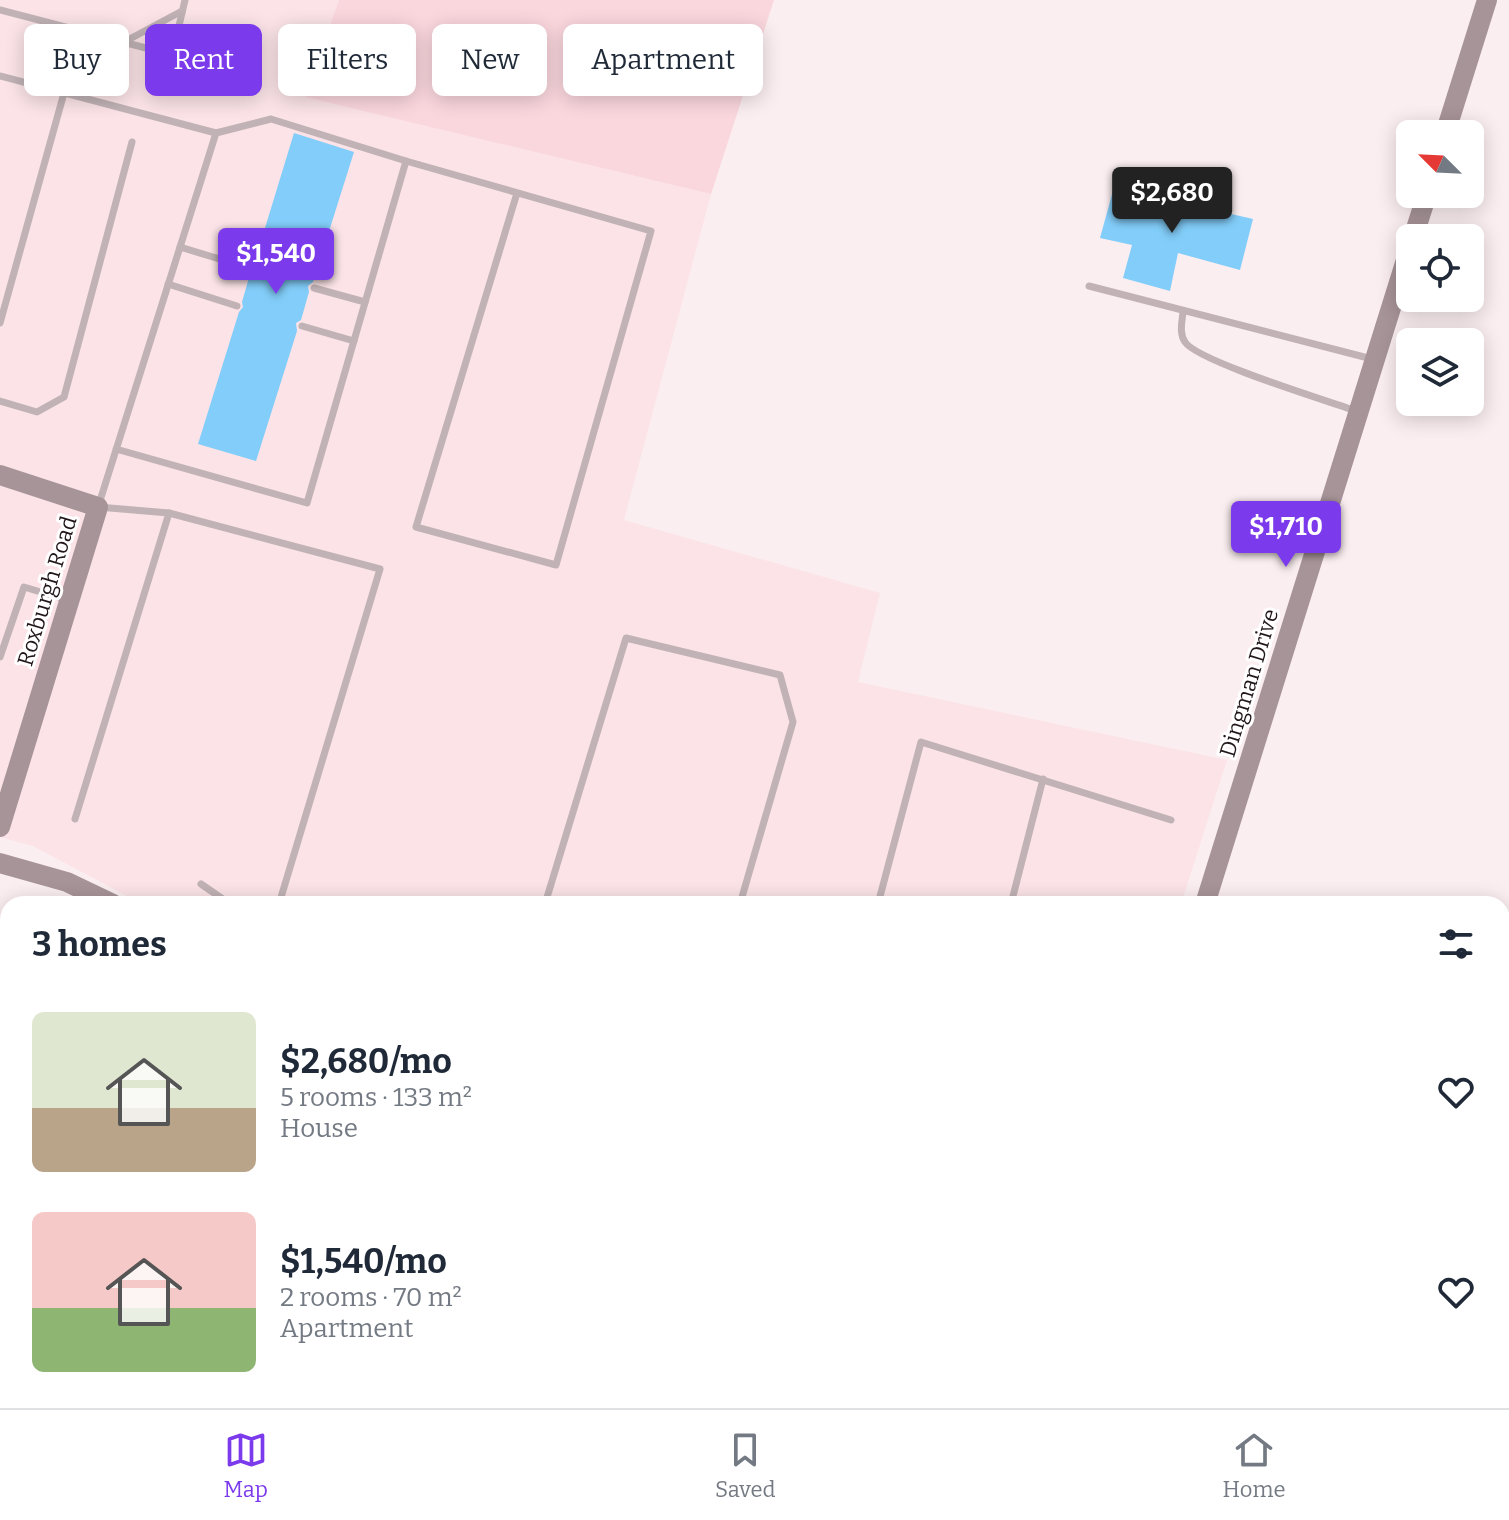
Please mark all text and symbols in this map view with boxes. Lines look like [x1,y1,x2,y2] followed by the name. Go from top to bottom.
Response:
[24,24,129,96] chip: Buy
[145,24,262,96] chip: Rent
[278,24,416,96] chip: Filters
[432,24,547,96] chip: New
[563,24,763,96] chip: Apartment
[1396,120,1484,208] north arrow
[1396,120,1484,416] map controls
[1107,167,1237,235] pin: $2,680
[1130,177,1214,208] text: $2,680
[1396,224,1484,312] button: locate
[211,228,341,296] pin: $1,540
[236,238,316,269] text: $1,540
[1396,328,1484,416] button: layers
[1221,501,1351,569] pin: $1,710
[1249,511,1323,542] text: $1,710
[11,513,83,669] street label: Roxburgh Road
[1214,606,1284,760] street label: Dingman Drive
[1434,922,1478,966] icon: filters
[32,924,167,965] text: 3 homes
[280,1041,452,1082] text: $2,680/mo
[96,1044,192,1140] icon: home
[1434,1070,1478,1114] icon: heart
[280,1082,472,1113] text: 5 rooms · 133 m²
[280,1113,358,1144] text: House
[280,1241,447,1282] text: $1,540/mo
[96,1244,192,1340] icon: home
[1434,1270,1478,1314] icon: heart
[280,1282,462,1313] text: 2 rooms · 70 m²
[280,1313,413,1344] text: Apartment
[224,1428,268,1503] tab: Map
[715,1428,775,1503] tab: Saved
[1223,1428,1285,1503] tab: Home

